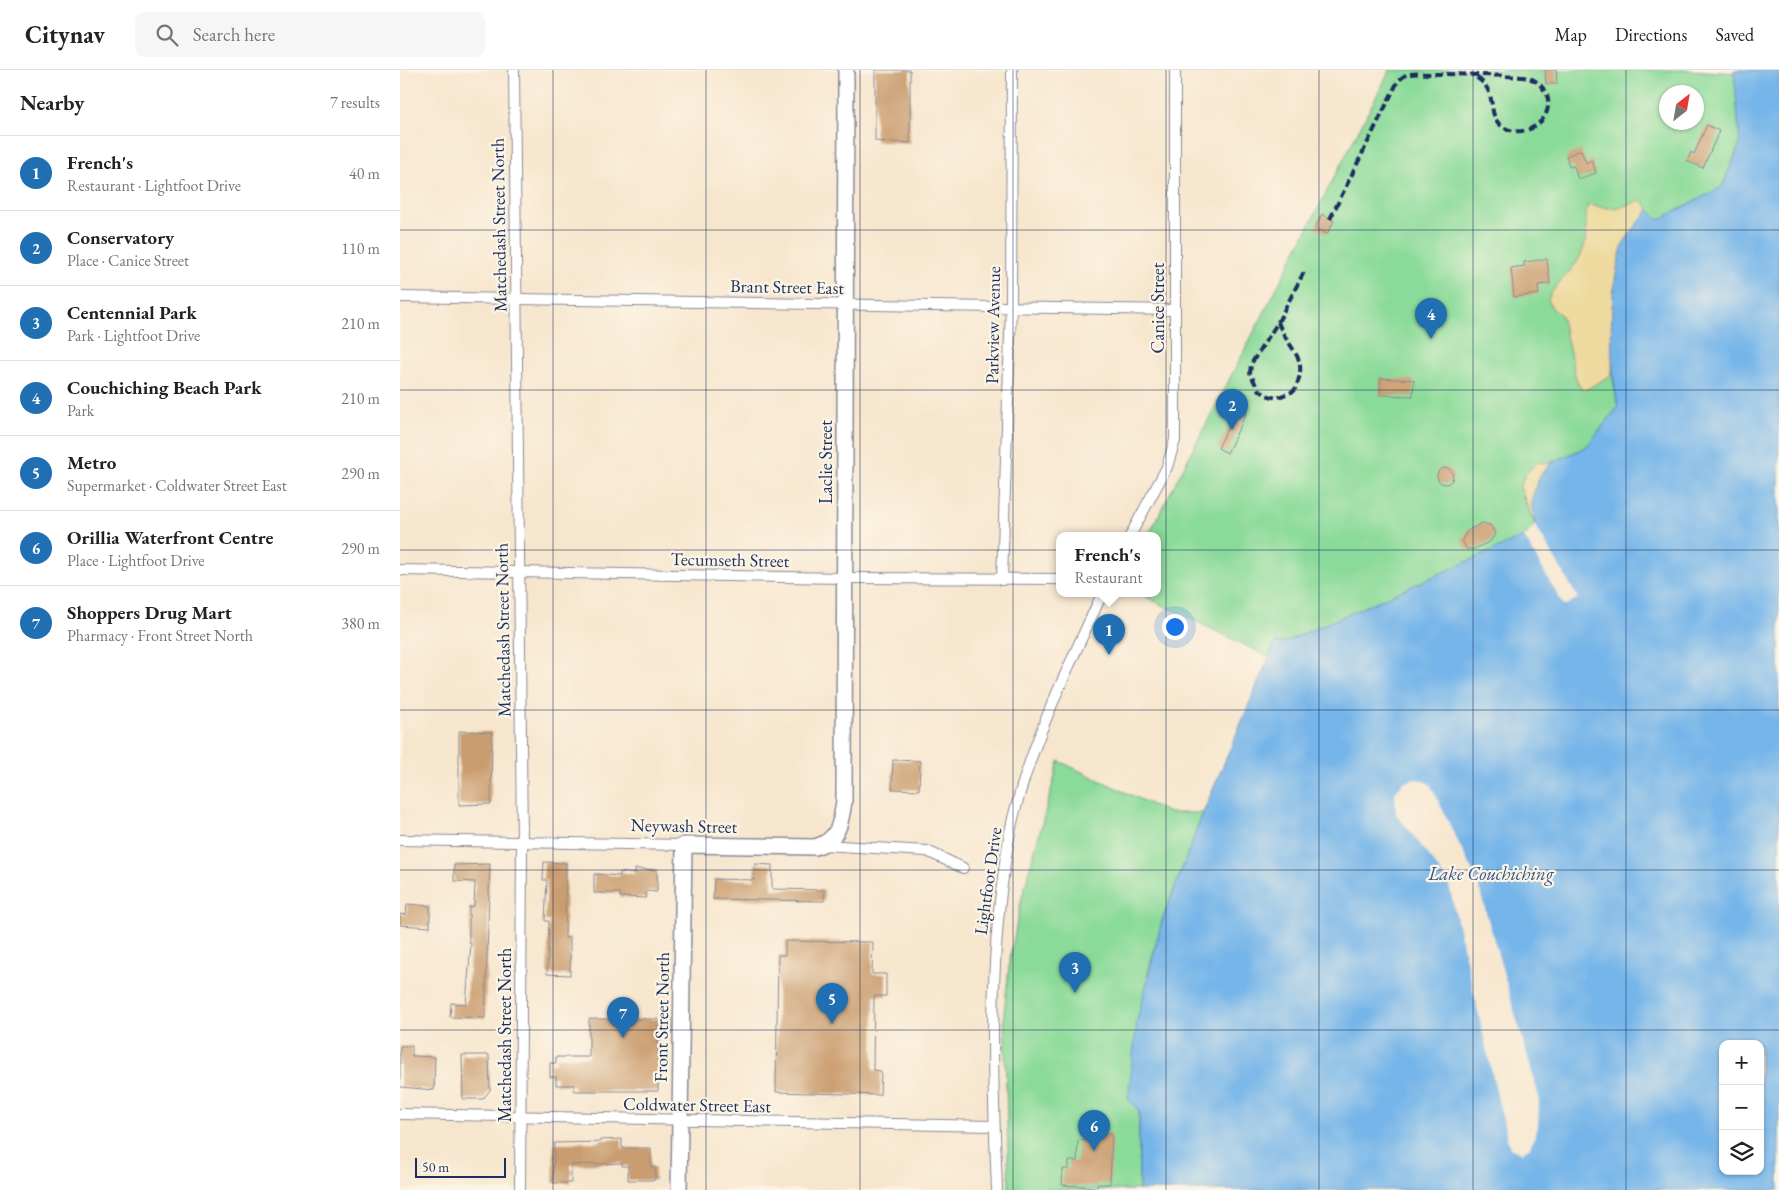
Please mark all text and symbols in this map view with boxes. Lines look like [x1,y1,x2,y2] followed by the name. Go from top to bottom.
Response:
[135,12,485,57] search box
[25,19,105,50] text: Citynav
[153,21,181,49] icon: search
[193,22,275,47] text: Search here
[1555,23,1587,46] text: Map
[1615,23,1687,46] text: Directions
[1715,23,1754,46] text: Saved
[1659,85,1704,130] north arrow
[20,89,84,116] text: Nearby
[330,92,380,113] text: 7 results
[485,138,512,312] street label: Matchedash Street North
[67,150,133,175] text: French's
[32,163,40,184] text: 1
[349,163,380,184] text: 40 m
[67,175,241,196] text: Restaurant · Lightfoot Drive
[67,225,174,250] text: Conservatory
[32,238,40,259] text: 2
[341,238,380,259] text: 110 m
[67,250,189,271] text: Place · Canice Street
[1146,262,1169,354] street label: Canice Street
[980,266,1005,384] street label: Parkview Avenue
[730,274,845,299] street label: Brant Street East
[1415,298,1447,339] pin: 4
[67,300,197,325] text: Centennial Park
[32,313,40,334] text: 3
[341,313,380,334] text: 210 m
[67,325,200,346] text: Park · Lightfoot Drive
[67,375,262,400] text: Couchiching Beach Park
[32,388,40,409] text: 4
[341,388,380,409] text: 210 m
[1216,389,1248,430] pin: 2
[67,400,94,421] text: Park
[814,420,837,504] street label: Laclie Street
[67,450,116,475] text: Metro
[32,463,40,484] text: 5
[341,463,380,484] text: 290 m
[67,475,287,496] text: Supermarket · Coldwater Street East
[67,525,273,550] text: Orillia Waterfront Centre
[1056,532,1161,597] popup
[32,538,40,559] text: 6
[341,538,380,559] text: 290 m
[1075,542,1141,567] text: French's
[489,543,516,717] street label: Matchedash Street North
[670,547,790,572] street label: Tecumseth Street
[67,550,205,571] text: Place · Lightfoot Drive
[1075,567,1142,588] text: Restaurant
[67,600,232,625] text: Shoppers Drug Mart
[32,613,40,634] text: 7
[341,613,380,634] text: 380 m
[1093,614,1125,655] pin: 1
[1162,614,1188,640] your location
[67,625,253,646] text: Pharmacy · Front Street North
[630,813,738,838] street label: Neywash Street
[969,826,1006,936] street label: Lightfoot Drive
[1427,861,1555,886] water label: Lake Couchiching
[493,948,516,1122] street label: Matchedash Street North
[649,952,674,1082] street label: Front Street North
[1059,952,1091,993] pin: 3
[816,983,848,1024] pin: 5
[607,997,639,1038] pin: 7
[1719,1040,1764,1175] map controls
[1719,1040,1764,1085] button: +
[1719,1085,1764,1130] button: −
[623,1092,771,1117] street label: Coldwater Street East
[1078,1110,1110,1151] pin: 6
[1719,1130,1764,1175] button: layers
[415,1155,506,1178] scale bar
[422,1158,449,1176] text: 50 m

